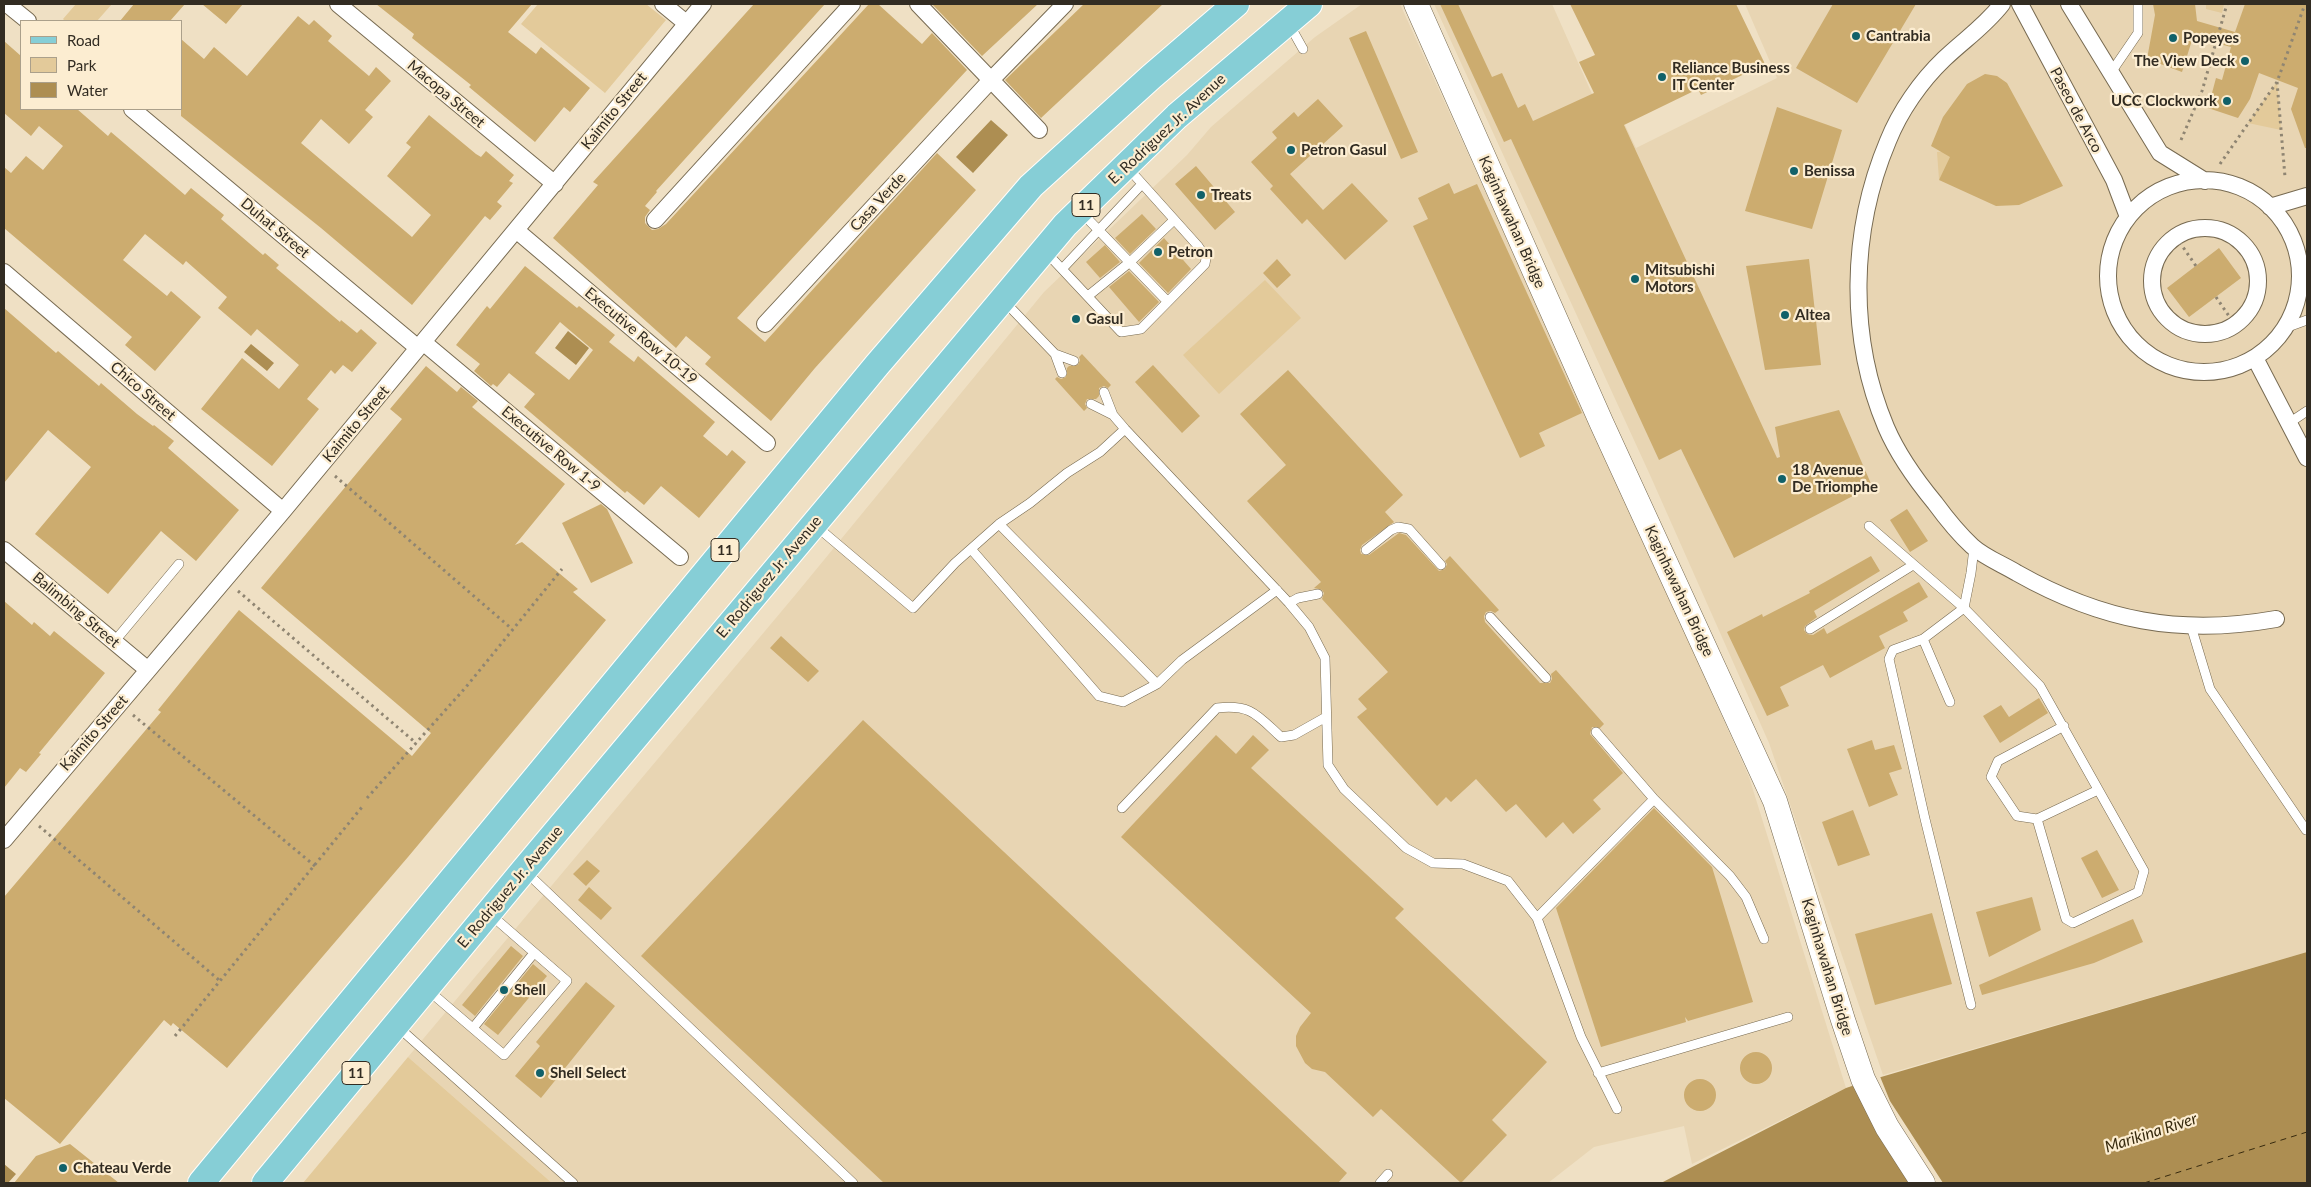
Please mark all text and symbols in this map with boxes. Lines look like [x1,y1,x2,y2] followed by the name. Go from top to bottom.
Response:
[20,20,182,110] legend
[1866,27,1931,45] place label: Cantrabia
[2183,29,2239,47] place label: Popeyes
[1850,30,1862,42] marker: Cantrabia
[67,31,100,49] text: Road
[2167,32,2179,44] marker: Popeyes
[2134,52,2235,70] place label: The View Deck
[2239,55,2251,67] marker: The View Deck
[67,56,96,74] text: Park
[403,56,489,132] street label: Macopa Street
[1672,59,1790,94] place label: Reliance Business IT Center
[2046,64,2106,156] street label: Paseo de Arco
[577,69,651,153] street label: Kaimito Street
[1105,70,1229,188] street label: E. Rodriguez Jr. Avenue
[1656,71,1668,83] marker: Reliance Business IT Center
[67,81,108,99] text: Water
[2111,92,2217,110] place label: UCC Clockwork
[2221,95,2233,107] marker: UCC Clockwork
[1301,141,1387,159] place label: Petron Gasul
[1285,144,1297,156] marker: Petron Gasul
[1475,153,1549,291] street label: Kaginhawahan Bridge
[1804,162,1855,180] place label: Benissa
[1788,165,1800,177] marker: Benissa
[846,169,910,235] street label: Casa Verde
[1211,186,1252,204] place label: Treats
[1195,189,1207,201] marker: Treats
[237,194,313,262] street label: Duhat Street
[1072,194,1100,216] road number: 11
[1168,243,1213,261] place label: Petron
[1152,246,1164,258] marker: Petron
[1645,261,1715,296] place label: Mitsubishi Motors
[1629,273,1641,285] marker: Mitsubishi Motors
[581,284,701,388] street label: Executive Row 10-19
[1795,306,1830,324] place label: Altea
[1779,309,1791,321] marker: Altea
[1086,310,1123,328] place label: Gasul
[1070,313,1082,325] marker: Gasul
[107,358,179,424] street label: Chico Street
[319,382,393,466] street label: Kaimito Street
[498,402,604,496] street label: Executive Row 1-9
[1792,461,1878,496] place label: 18 Avenue De Triomphe
[1776,473,1788,485] marker: 18 Avenue De Triomphe
[713,512,825,642] street label: E. Rodriguez Jr. Avenue
[1641,523,1717,659] street label: Kaginhawahan Bridge
[711,538,739,562] road number: 11
[29,568,123,652] street label: Balimbing Street
[56,692,132,774] street label: Kaimito Street
[454,822,566,952] street label: E. Rodriguez Jr. Avenue
[1798,896,1856,1038] street label: Kaginhawahan Bridge
[514,981,546,999] place label: Shell
[498,984,510,996] marker: Shell
[342,1062,370,1084] road number: 11
[550,1064,626,1082] place label: Shell Select
[534,1067,546,1079] marker: Shell Select
[2102,1109,2200,1157] water label: Marikina River
[73,1159,171,1177] place label: Chateau Verde
[57,1162,69,1174] marker: Chateau Verde

